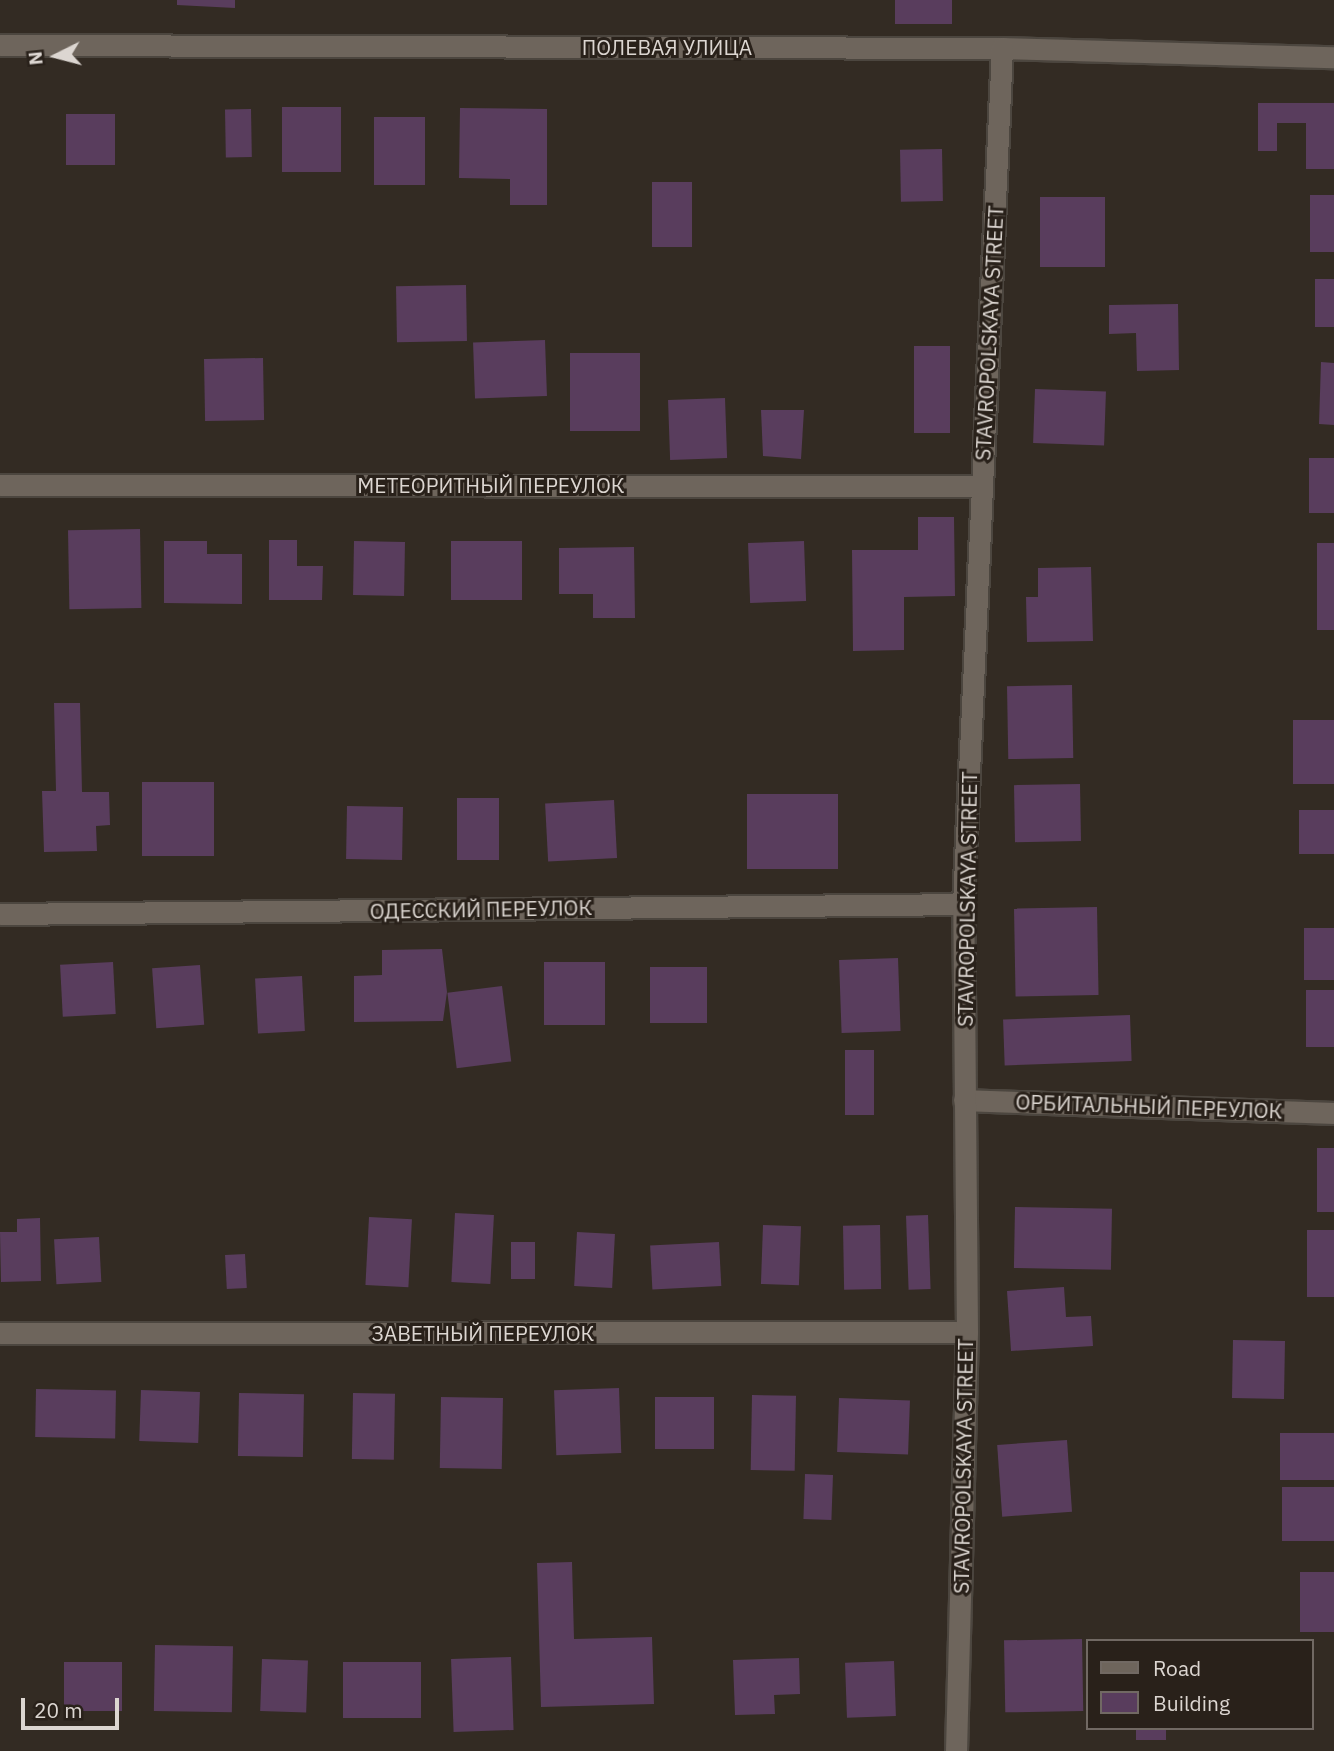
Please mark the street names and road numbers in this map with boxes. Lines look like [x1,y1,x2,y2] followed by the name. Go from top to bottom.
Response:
[582,34,752,60] street label: ПОЛЕВАЯ УЛИЦА
[970,205,1008,461] street label: STAVROPOLSKAYA STREET
[357,472,625,498] street label: МЕТЕОРИТНЫЙ ПЕРЕУЛОК
[952,771,982,1027] street label: STAVROPOLSKAYA STREET
[369,894,593,924] street label: ОДЕССКИЙ ПЕРЕУЛОК
[1015,1089,1283,1123] street label: ОРБИТАЛЬНЫЙ ПЕРЕУЛОК
[372,1320,594,1346] street label: ЗАВЕТНЫЙ ПЕРЕУЛОК
[948,1338,978,1594] street label: STAVROPOLSKAYA STREET

